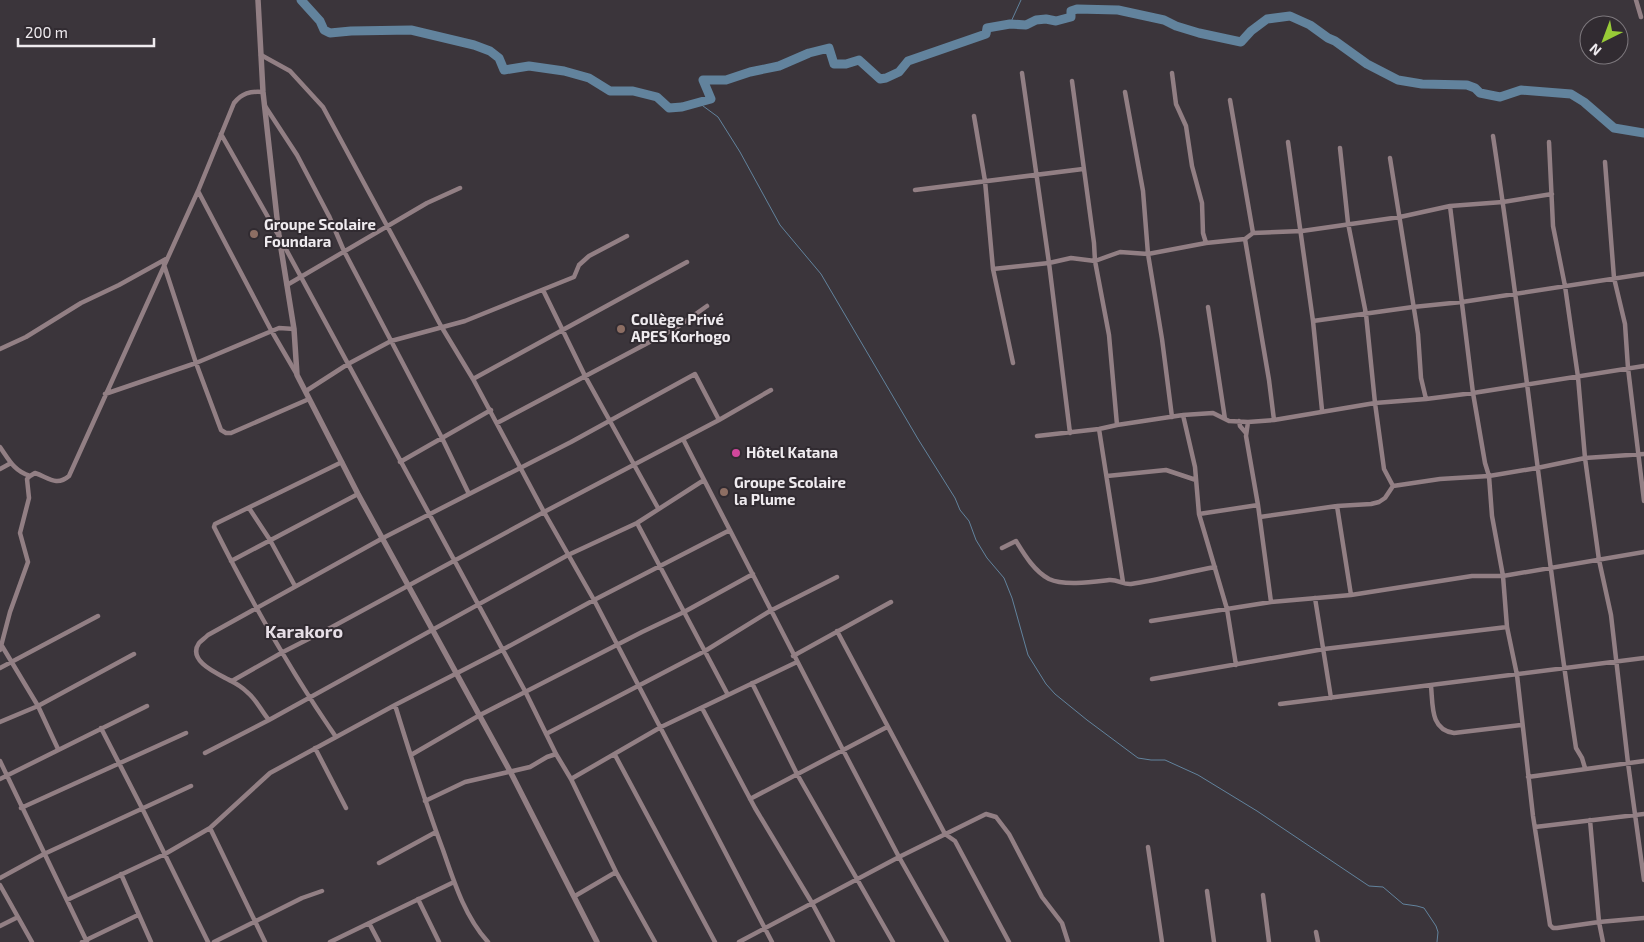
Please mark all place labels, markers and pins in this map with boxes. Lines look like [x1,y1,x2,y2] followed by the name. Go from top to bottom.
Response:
[264,215,376,250] place label: Groupe Scolaire Foundara
[248,228,260,240] marker: Groupe Scolaire Foundara
[631,310,731,345] place label: Collège Privé APES Korhogo
[615,323,627,335] marker: Collège Privé APES Korhogo
[746,443,838,461] place label: Hôtel Katana
[730,447,742,459] marker: Hôtel Katana
[734,473,846,508] place label: Groupe Scolaire la Plume
[718,486,730,498] marker: Groupe Scolaire la Plume

